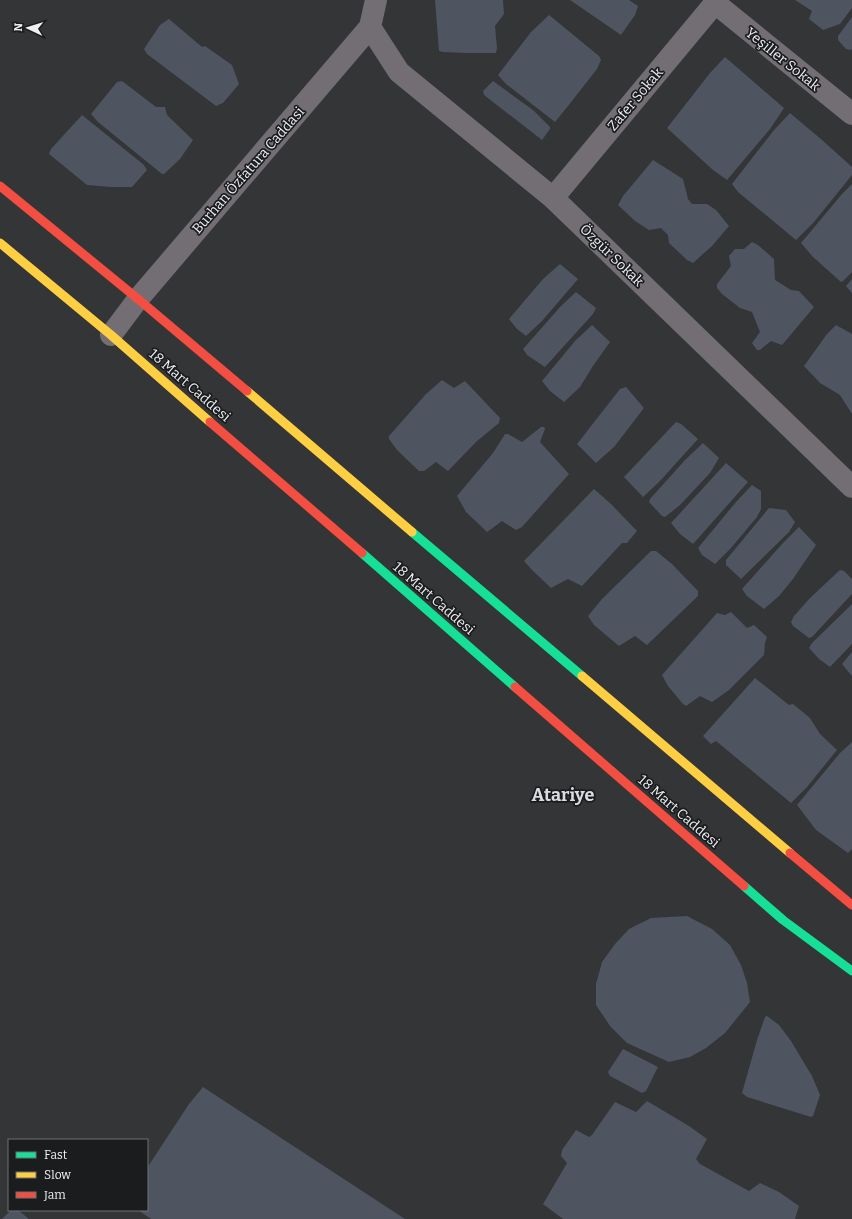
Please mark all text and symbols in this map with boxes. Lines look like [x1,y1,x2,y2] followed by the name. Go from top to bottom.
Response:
[8,8,48,48] north arrow
[12,22,25,32] text: N
[742,24,823,95] street label: Yeşiller Sokak
[604,64,667,134] street label: Zafer Sokak
[189,103,308,237] street label: Burhan Özfatura Caddasi
[576,221,647,290] street label: Özgür Sokak
[145,345,234,425] street label: 18 Mart Caddesi
[389,558,478,638] street label: 18 Mart Caddesi
[634,771,723,851] street label: 18 Mart Caddesi
[532,784,595,806] district label: Atariye
[8,1139,148,1211] legend
[44,1148,68,1162] text: Fast
[44,1168,71,1182] text: Slow
[43,1188,66,1202] text: Jam

